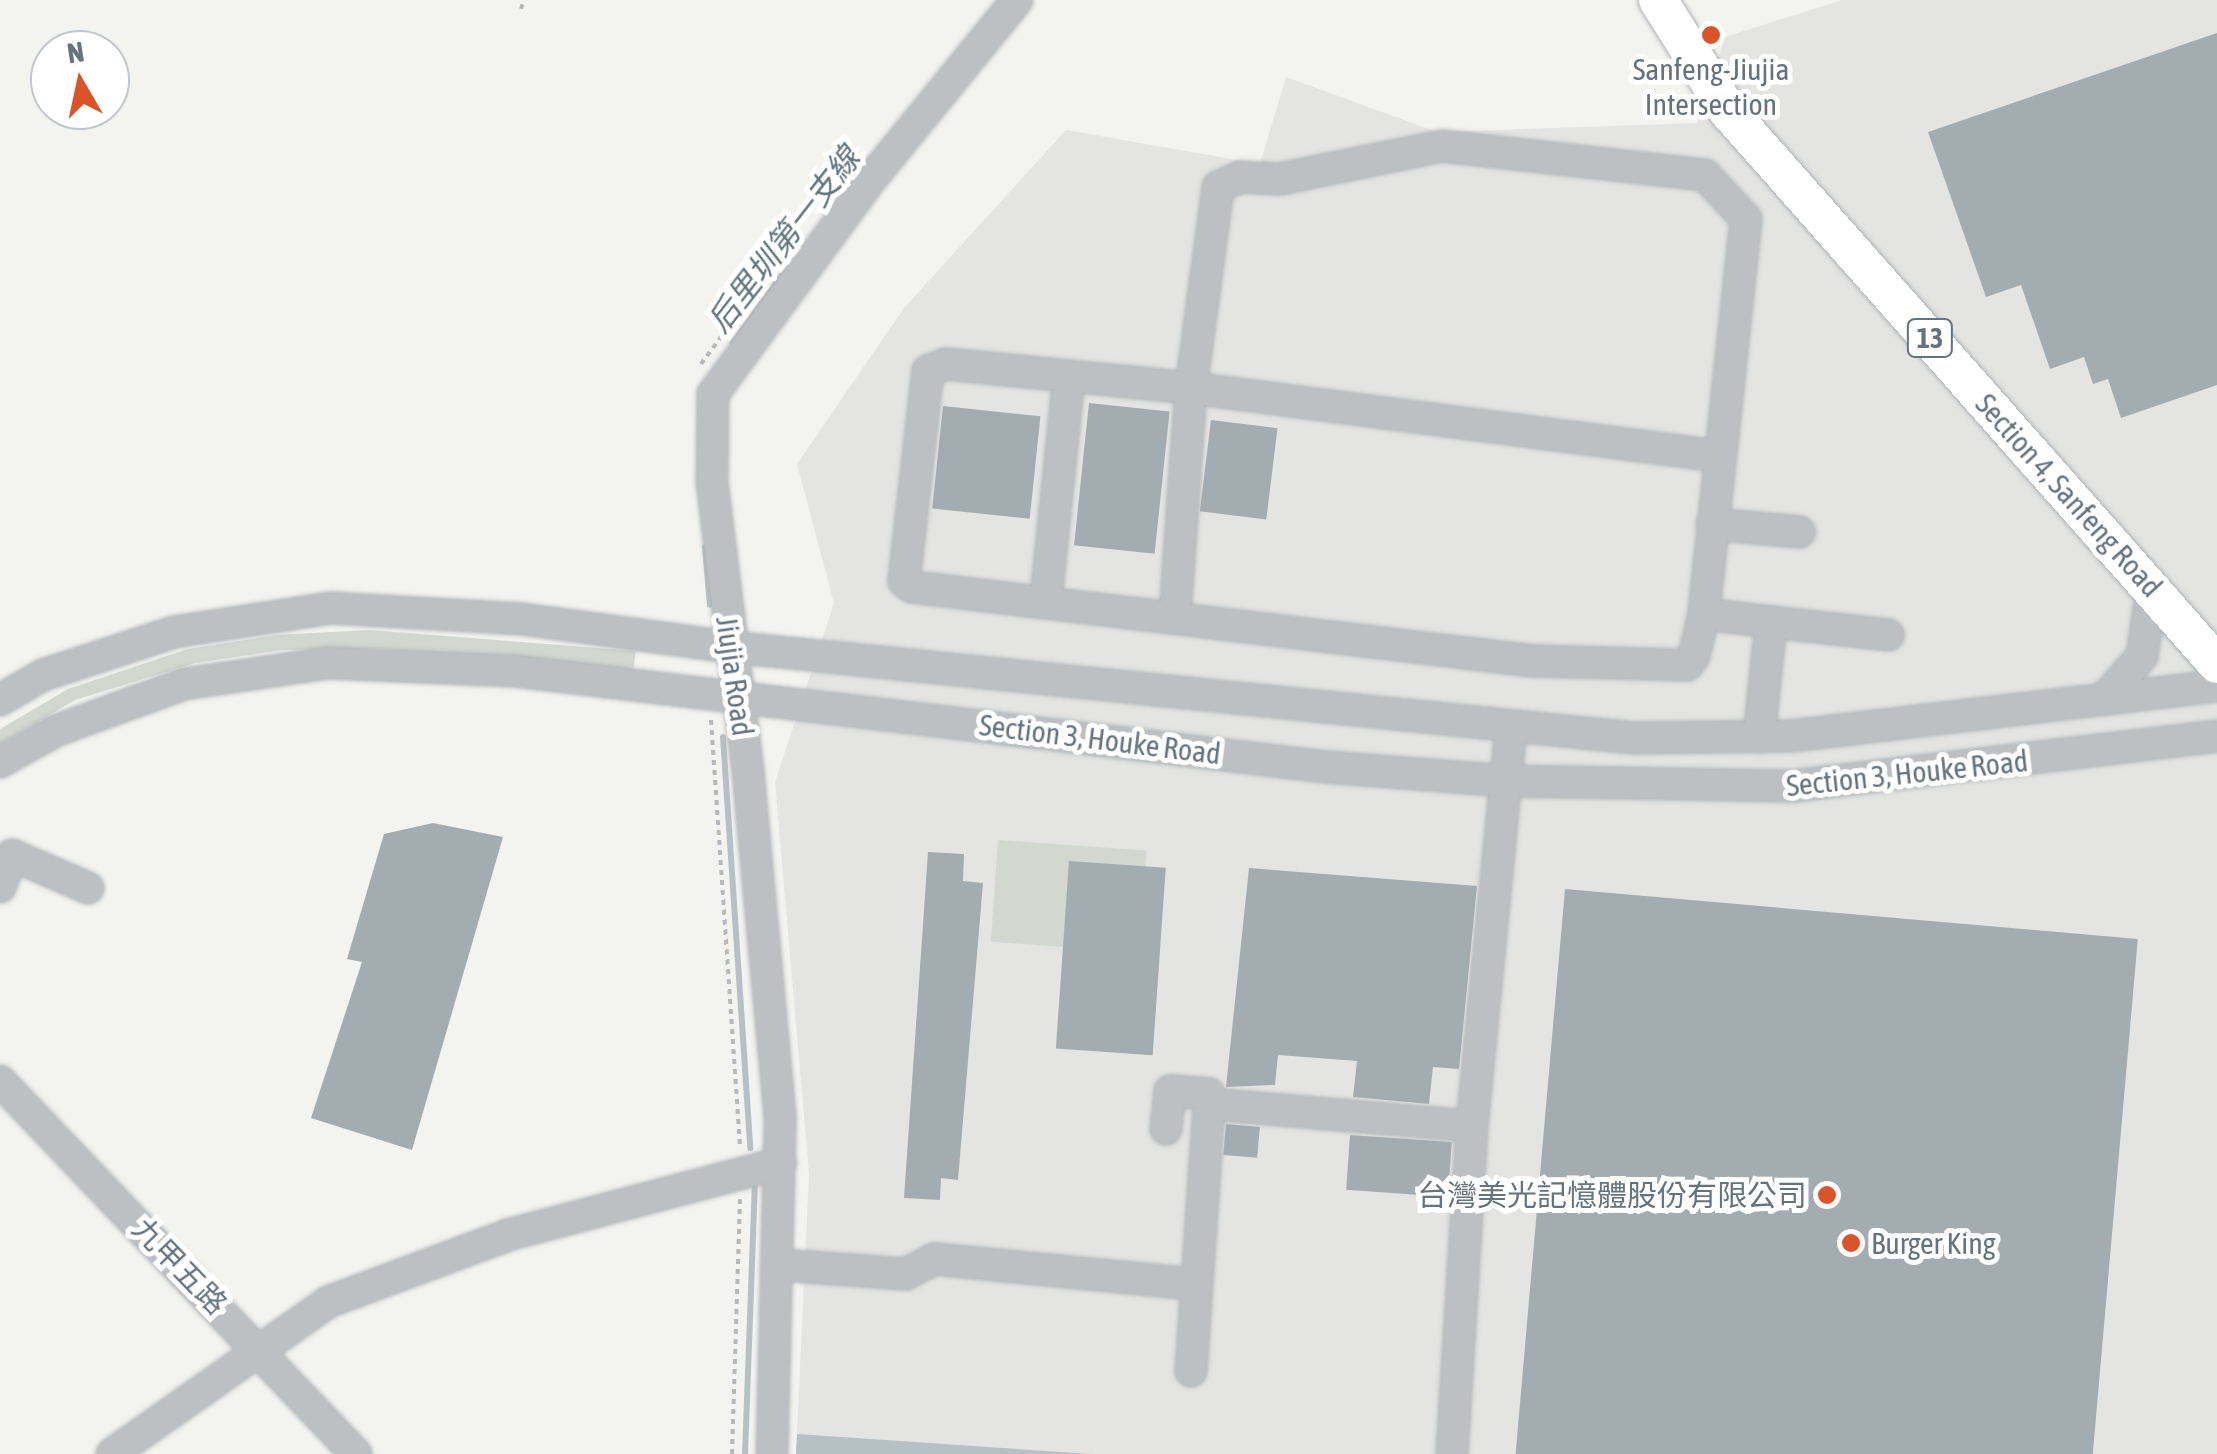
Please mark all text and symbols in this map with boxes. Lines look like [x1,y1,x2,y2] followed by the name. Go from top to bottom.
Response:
[1700,24,1722,46] marker: Sanfeng-Jiujia Intersection
[30,30,130,130] north arrow
[65,35,86,69] text: N
[1633,51,1789,122] place label: Sanfeng-Jiujia Intersection
[700,140,868,340] water label: 后里圳第一支線
[1905,315,1955,361] road number: 13
[1968,386,2170,604] street label: Section 4, Sanfeng Road
[709,614,761,738] street label: Jiujia Road
[977,706,1223,772] street label: Section 3, Houke Road
[1784,742,2030,804] street label: Section 3, Houke Road
[1417,1177,1807,1213] place label: 台灣美光記憶體股份有限公司
[1816,1184,1838,1206] marker: 台灣美光記憶體股份有限公司
[125,1210,235,1322] street label: 九甲五路
[1871,1225,1996,1261] place label: Burger King
[1840,1232,1862,1254] marker: Burger King

